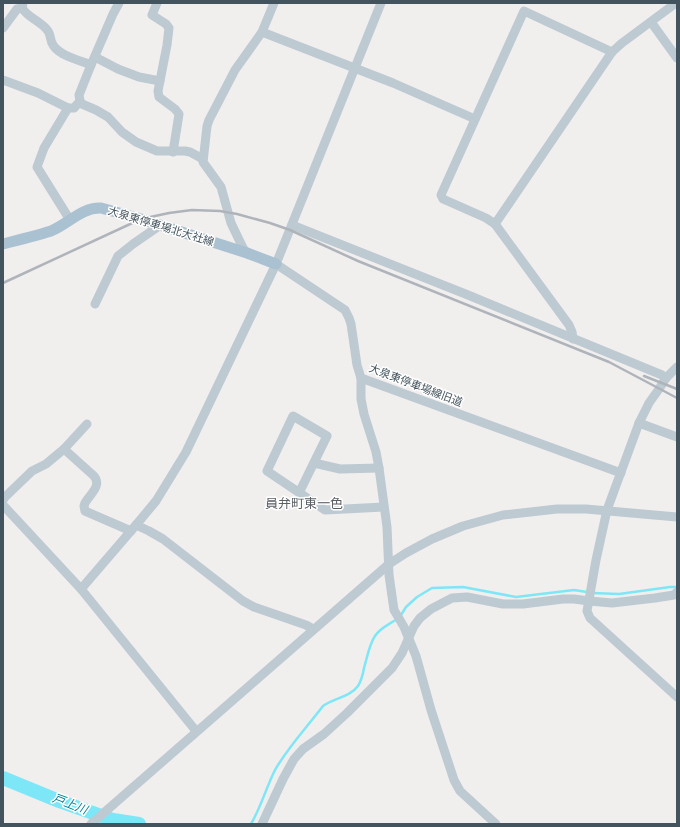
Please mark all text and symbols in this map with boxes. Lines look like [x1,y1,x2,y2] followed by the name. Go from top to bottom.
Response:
[106,203,216,249] street label: 大泉東停車場北大社線
[367,361,465,409] street label: 大泉東停車場線旧道
[265,495,343,511] district label: 員弁町東一色
[51,790,92,818] water label: 戸上川

